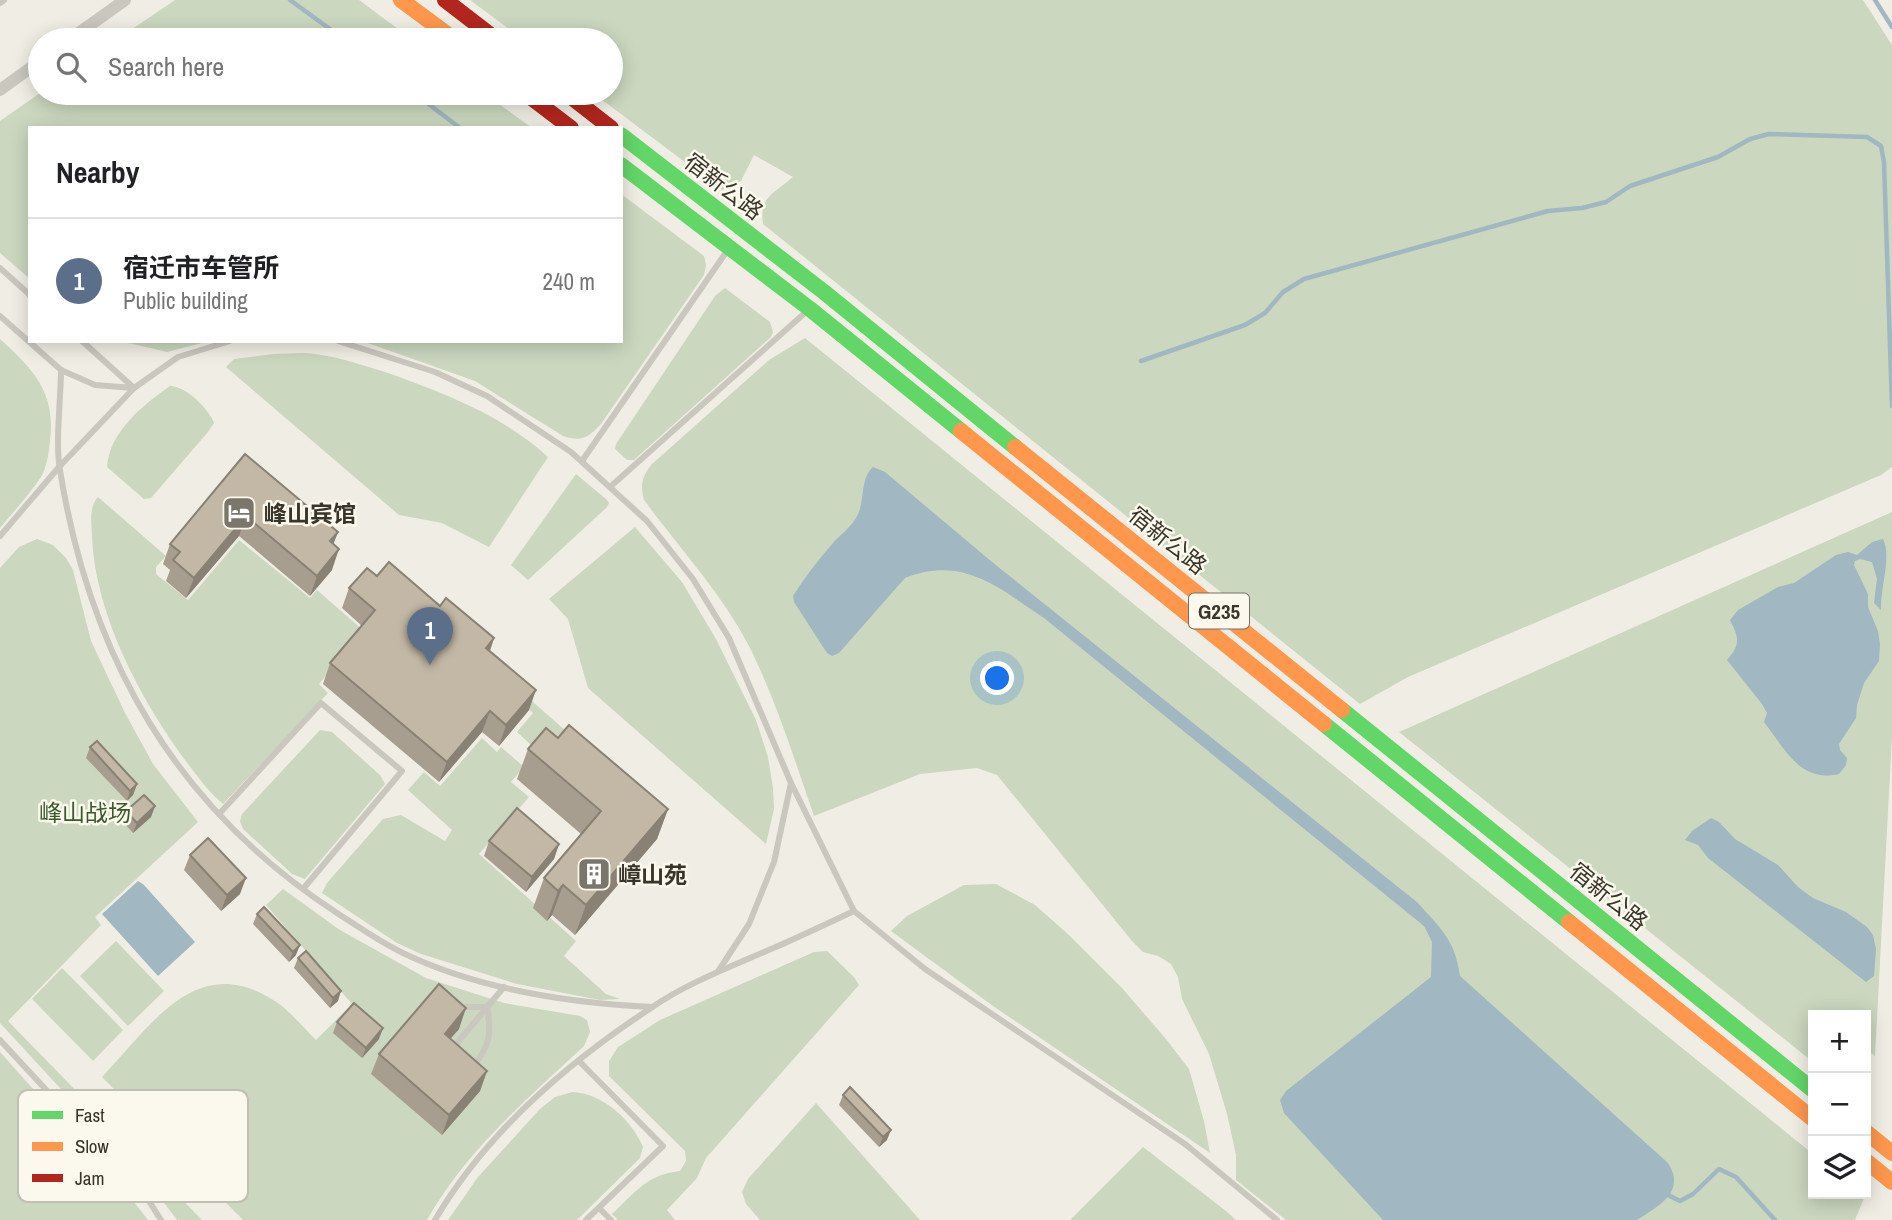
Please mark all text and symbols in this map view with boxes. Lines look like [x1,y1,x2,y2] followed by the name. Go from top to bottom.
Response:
[28,28,623,105] search box
[52,48,90,86] icon: search
[108,49,224,84] text: Search here
[678,145,770,227] street label: 宿新公路
[56,152,139,192] text: Nearby
[123,250,279,285] text: 宿迁市车管所
[74,266,84,297] text: 1
[543,266,595,297] text: 240 m
[123,285,248,316] text: Public building
[220,494,258,532] hotel icon: 峰山宾馆
[264,498,356,529] place label: 峰山宾馆
[1122,499,1214,581] street label: 宿新公路
[1189,594,1249,628] road number: G235
[407,607,453,665] pin: 1
[980,661,1014,695] your location
[39,797,131,828] park label: 峰山战场
[575,855,613,893] building icon: 嶂山苑
[1563,855,1655,937] street label: 宿新公路
[618,859,687,890] place label: 嶂山苑
[1808,1010,1871,1199] map controls
[1808,1010,1871,1073] button: +
[1808,1073,1871,1136] button: −
[18,1090,248,1202] legend
[75,1102,105,1128] text: Fast
[75,1133,110,1159] text: Slow
[1808,1136,1871,1199] button: layers
[75,1165,104,1191] text: Jam

